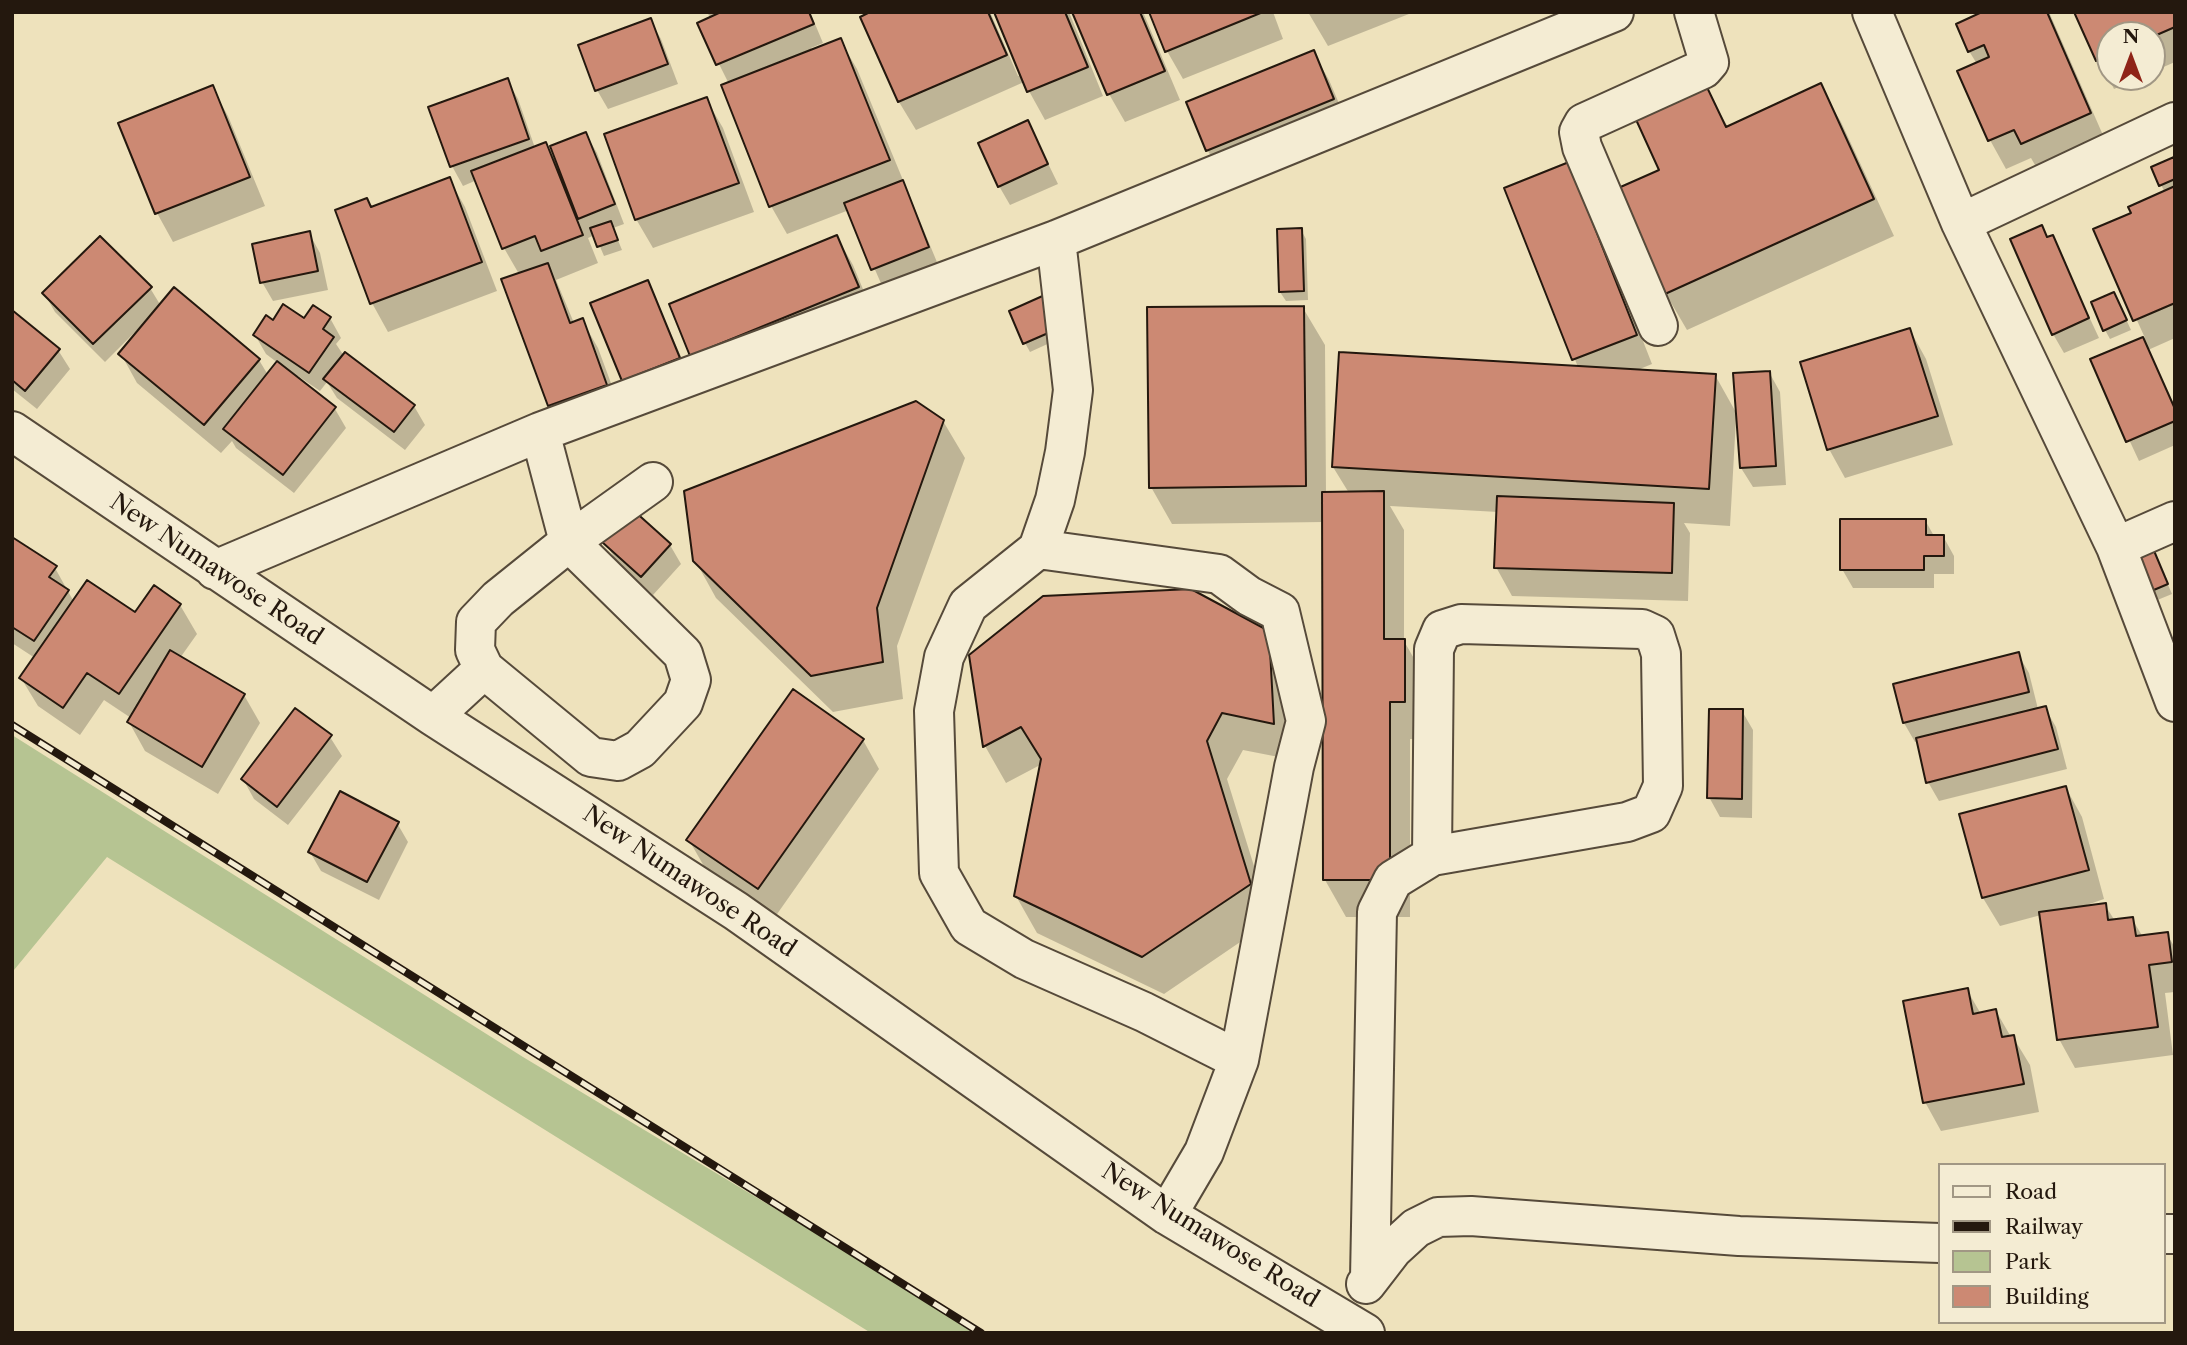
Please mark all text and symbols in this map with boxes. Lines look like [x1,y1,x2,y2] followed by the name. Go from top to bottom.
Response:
[2096,21,2166,91] north arrow
[2123,25,2139,48] text: N
[104,488,328,652] street label: New Numawose Road
[577,800,801,964] street label: New Numawose Road
[1096,1157,1324,1315] street label: New Numawose Road
[1938,1163,2166,1324] legend
[2005,1179,2057,1204] text: Road
[2005,1214,2083,1239] text: Railway
[2005,1249,2051,1274] text: Park
[2005,1284,2089,1309] text: Building

